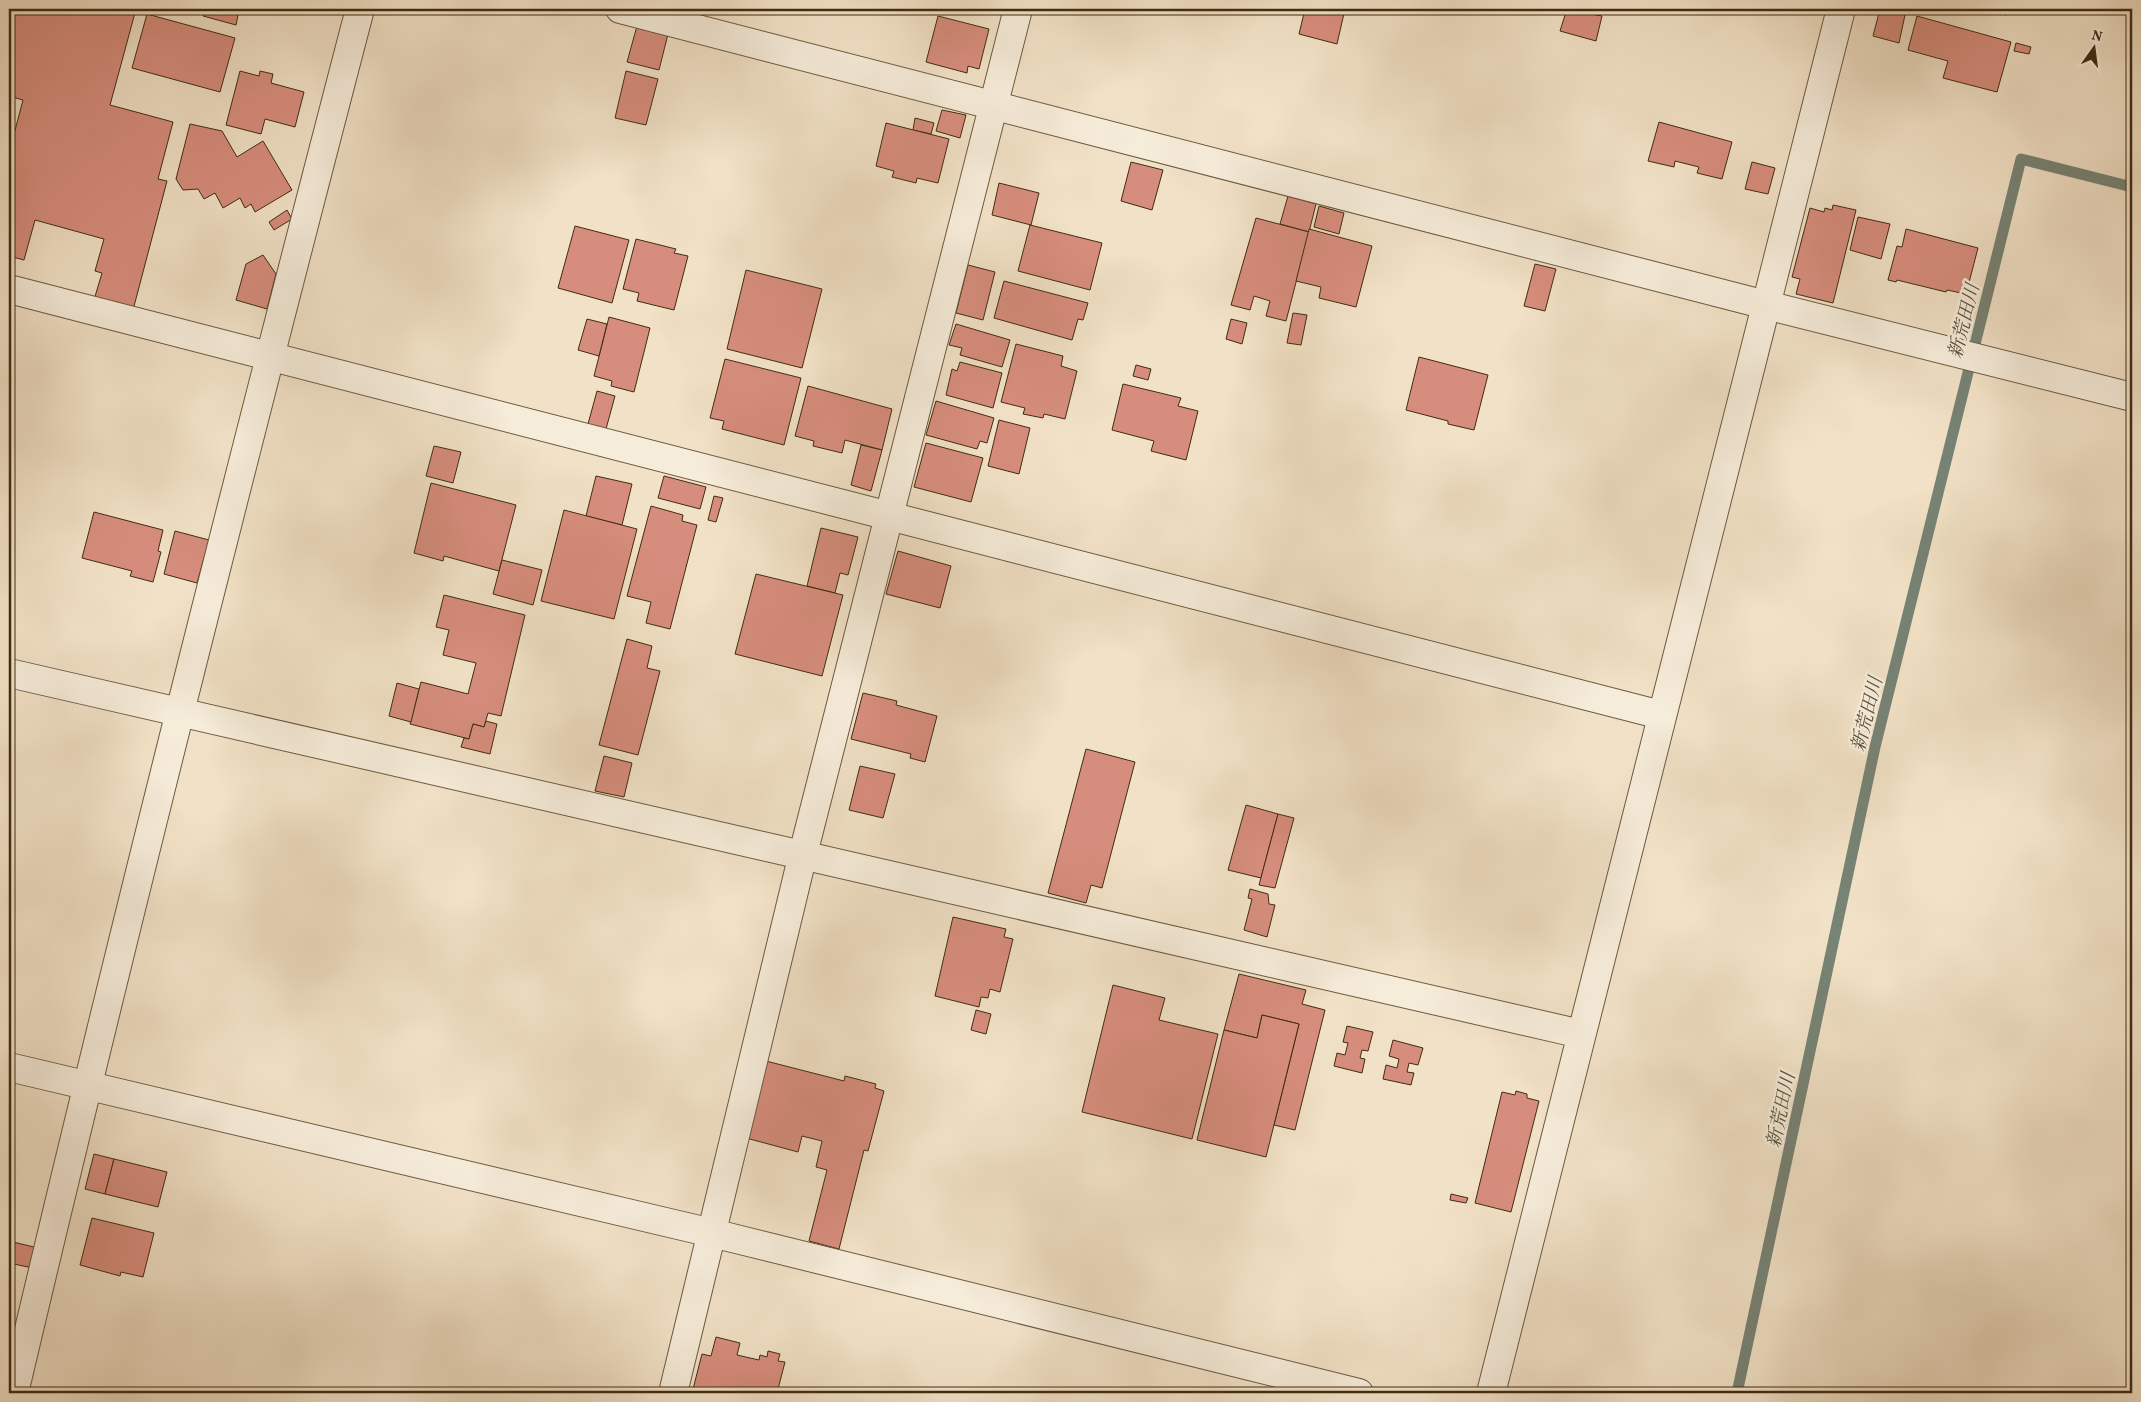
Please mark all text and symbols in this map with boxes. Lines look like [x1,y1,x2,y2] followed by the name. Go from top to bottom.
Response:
[2068,22,2118,72] north arrow
[2090,26,2104,47] text: N
[1943,280,1987,362] water label: 新荒田川
[1846,673,1890,755] water label: 新荒田川
[1761,1069,1803,1150] water label: 新荒田川

